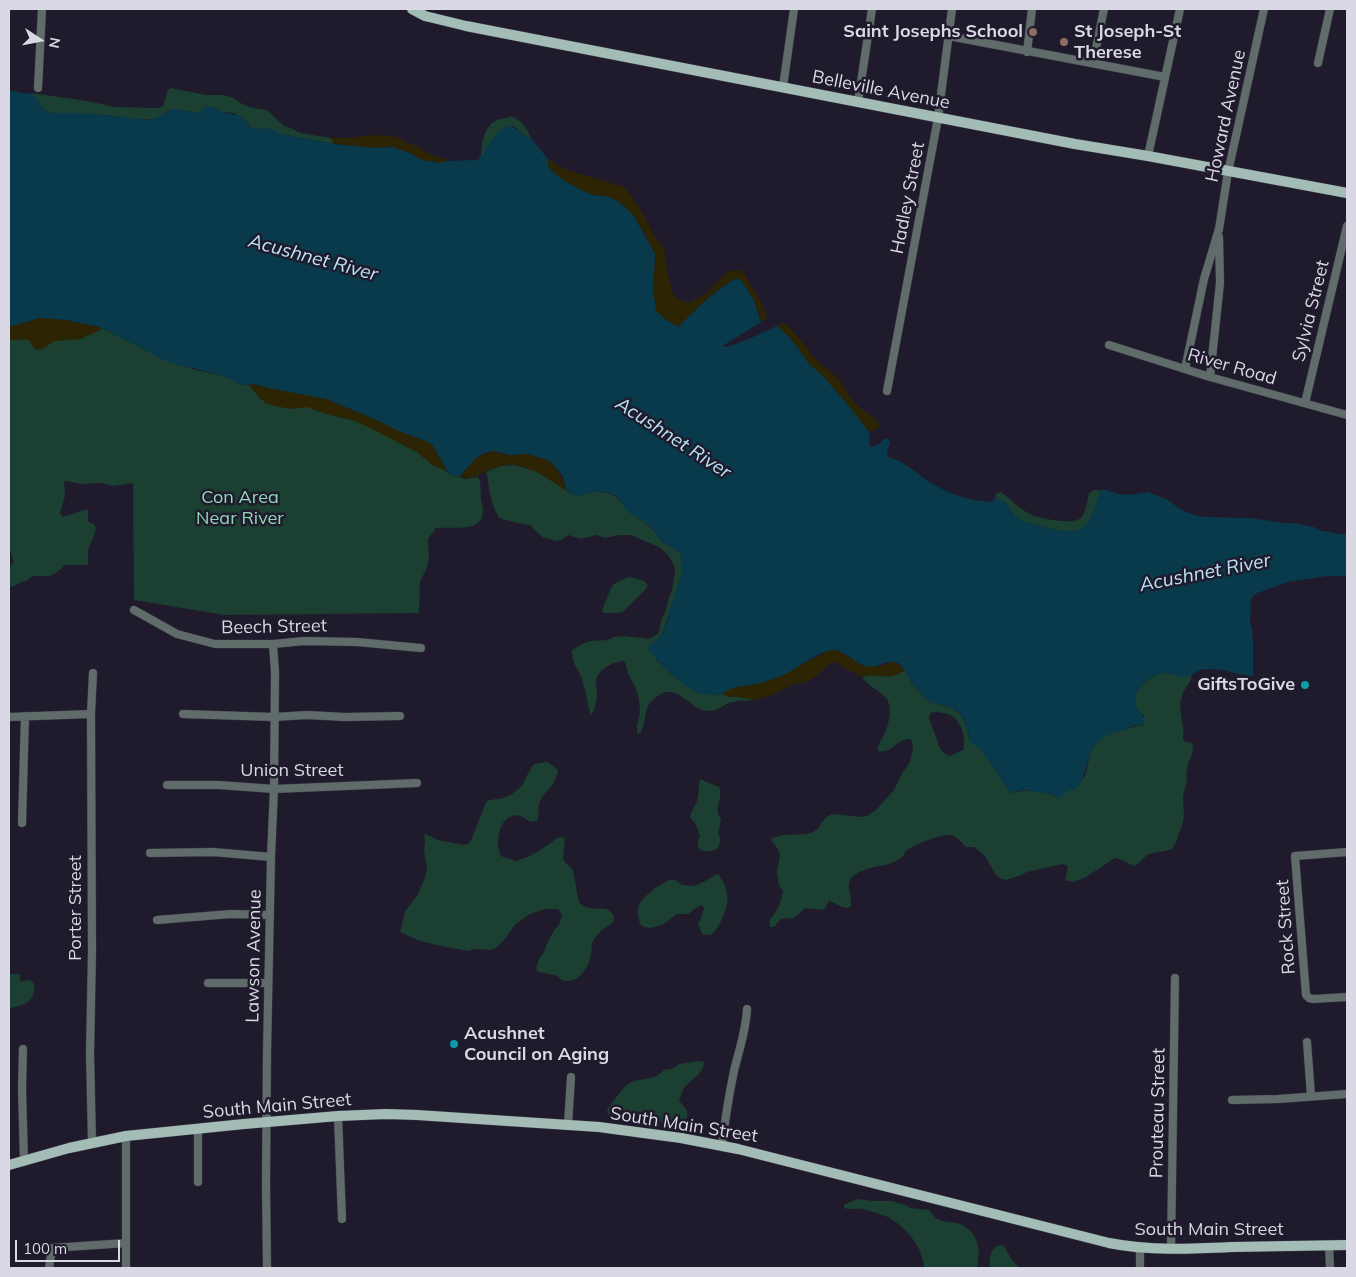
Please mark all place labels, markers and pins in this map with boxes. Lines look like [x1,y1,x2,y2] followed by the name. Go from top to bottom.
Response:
[843,21,1023,43] place label: Saint Josephs School
[1074,21,1181,64] place label: St Joseph-St Therese
[1027,26,1039,38] marker: Saint Josephs School
[1058,36,1070,48] marker: St Joseph-St Therese
[1197,674,1295,696] place label: GiftsToGive
[1299,679,1311,691] marker: GiftsToGive
[464,1023,609,1066] place label: Acushnet Council on Aging
[448,1038,460,1050] marker: Acushnet Council on Aging

